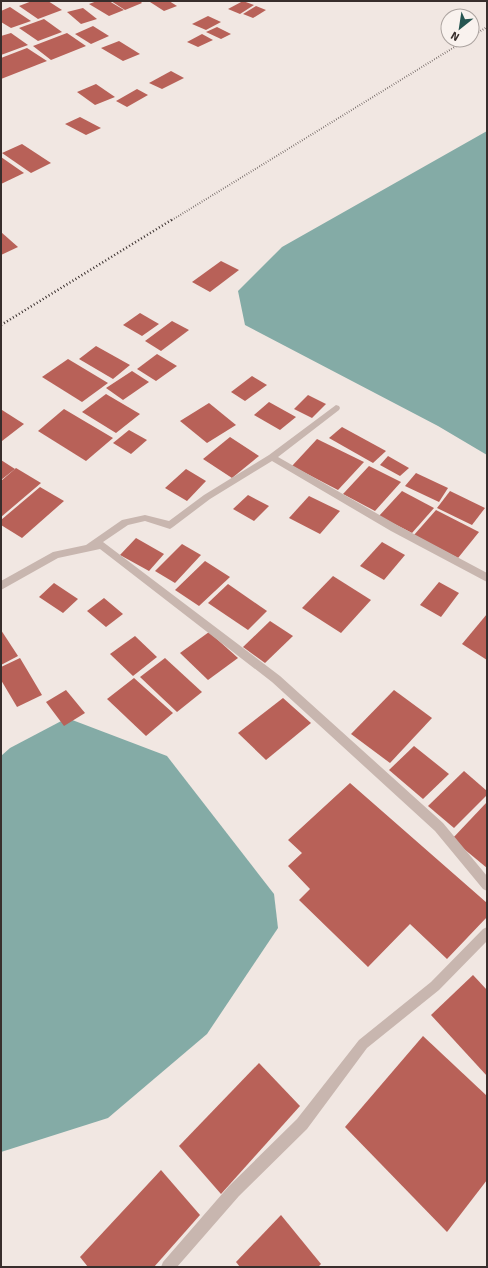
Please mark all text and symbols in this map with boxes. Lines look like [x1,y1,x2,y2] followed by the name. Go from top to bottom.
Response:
[440,8,480,48] north arrow
[449,29,462,44] text: N

